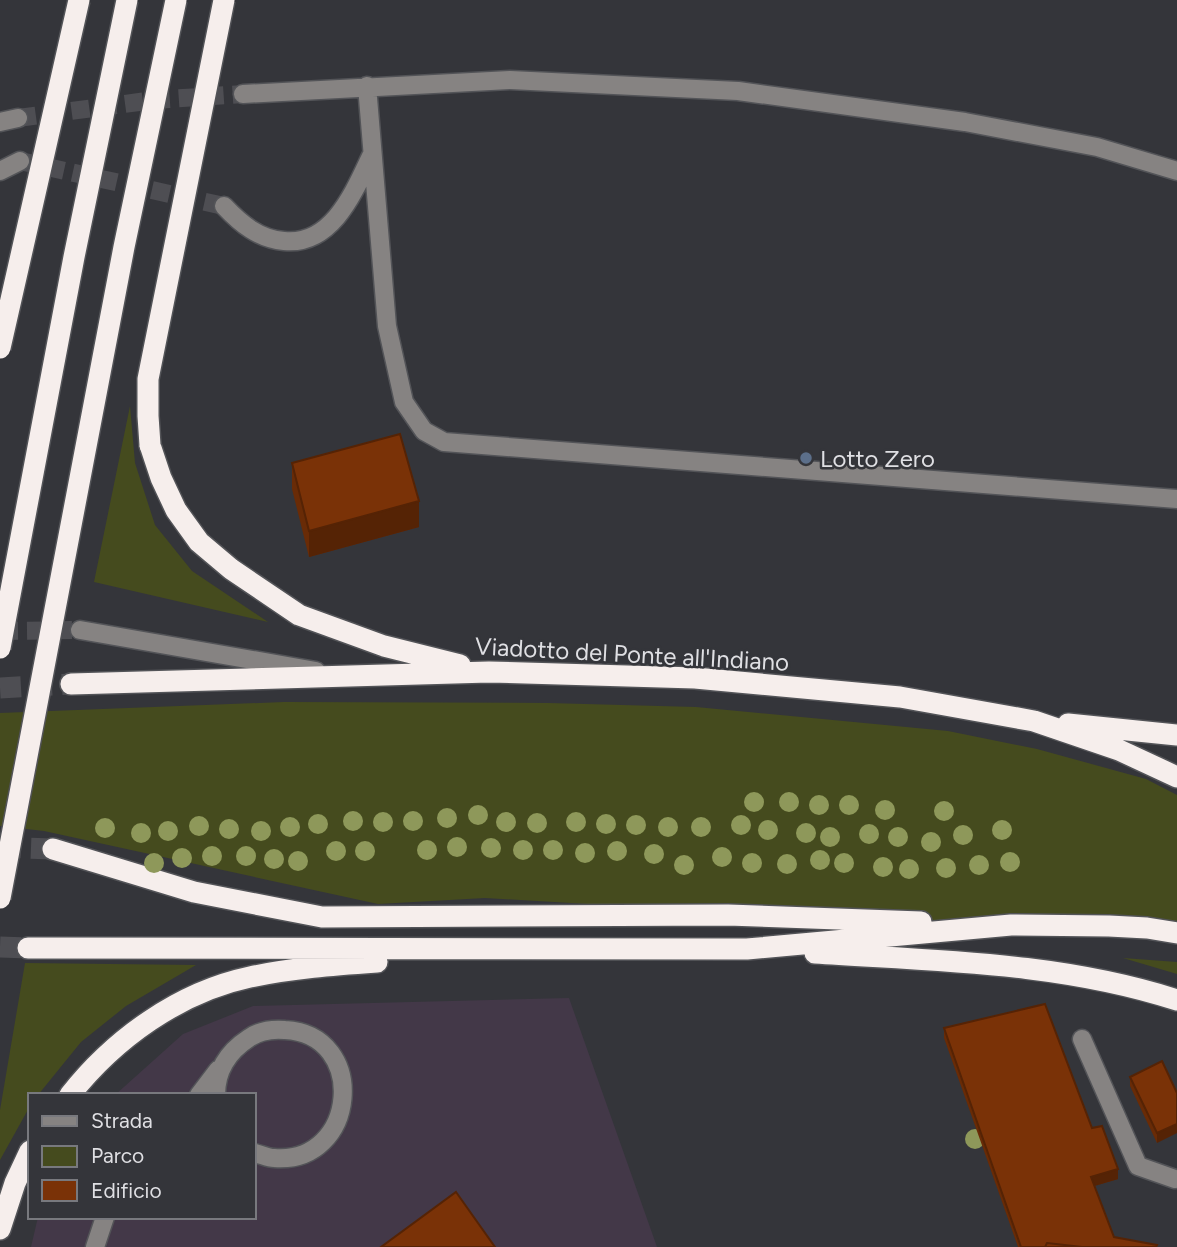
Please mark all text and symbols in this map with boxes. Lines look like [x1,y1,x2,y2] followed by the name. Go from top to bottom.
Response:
[820,444,935,473] place label: Lotto Zero
[798,450,814,466] marker: Lotto Zero
[474,631,790,677] street label: Viadotto del Ponte all'Indiano
[28,1093,256,1219] legend
[91,1108,153,1133] text: Strada
[91,1143,144,1168] text: Parco
[91,1178,162,1203] text: Edificio

